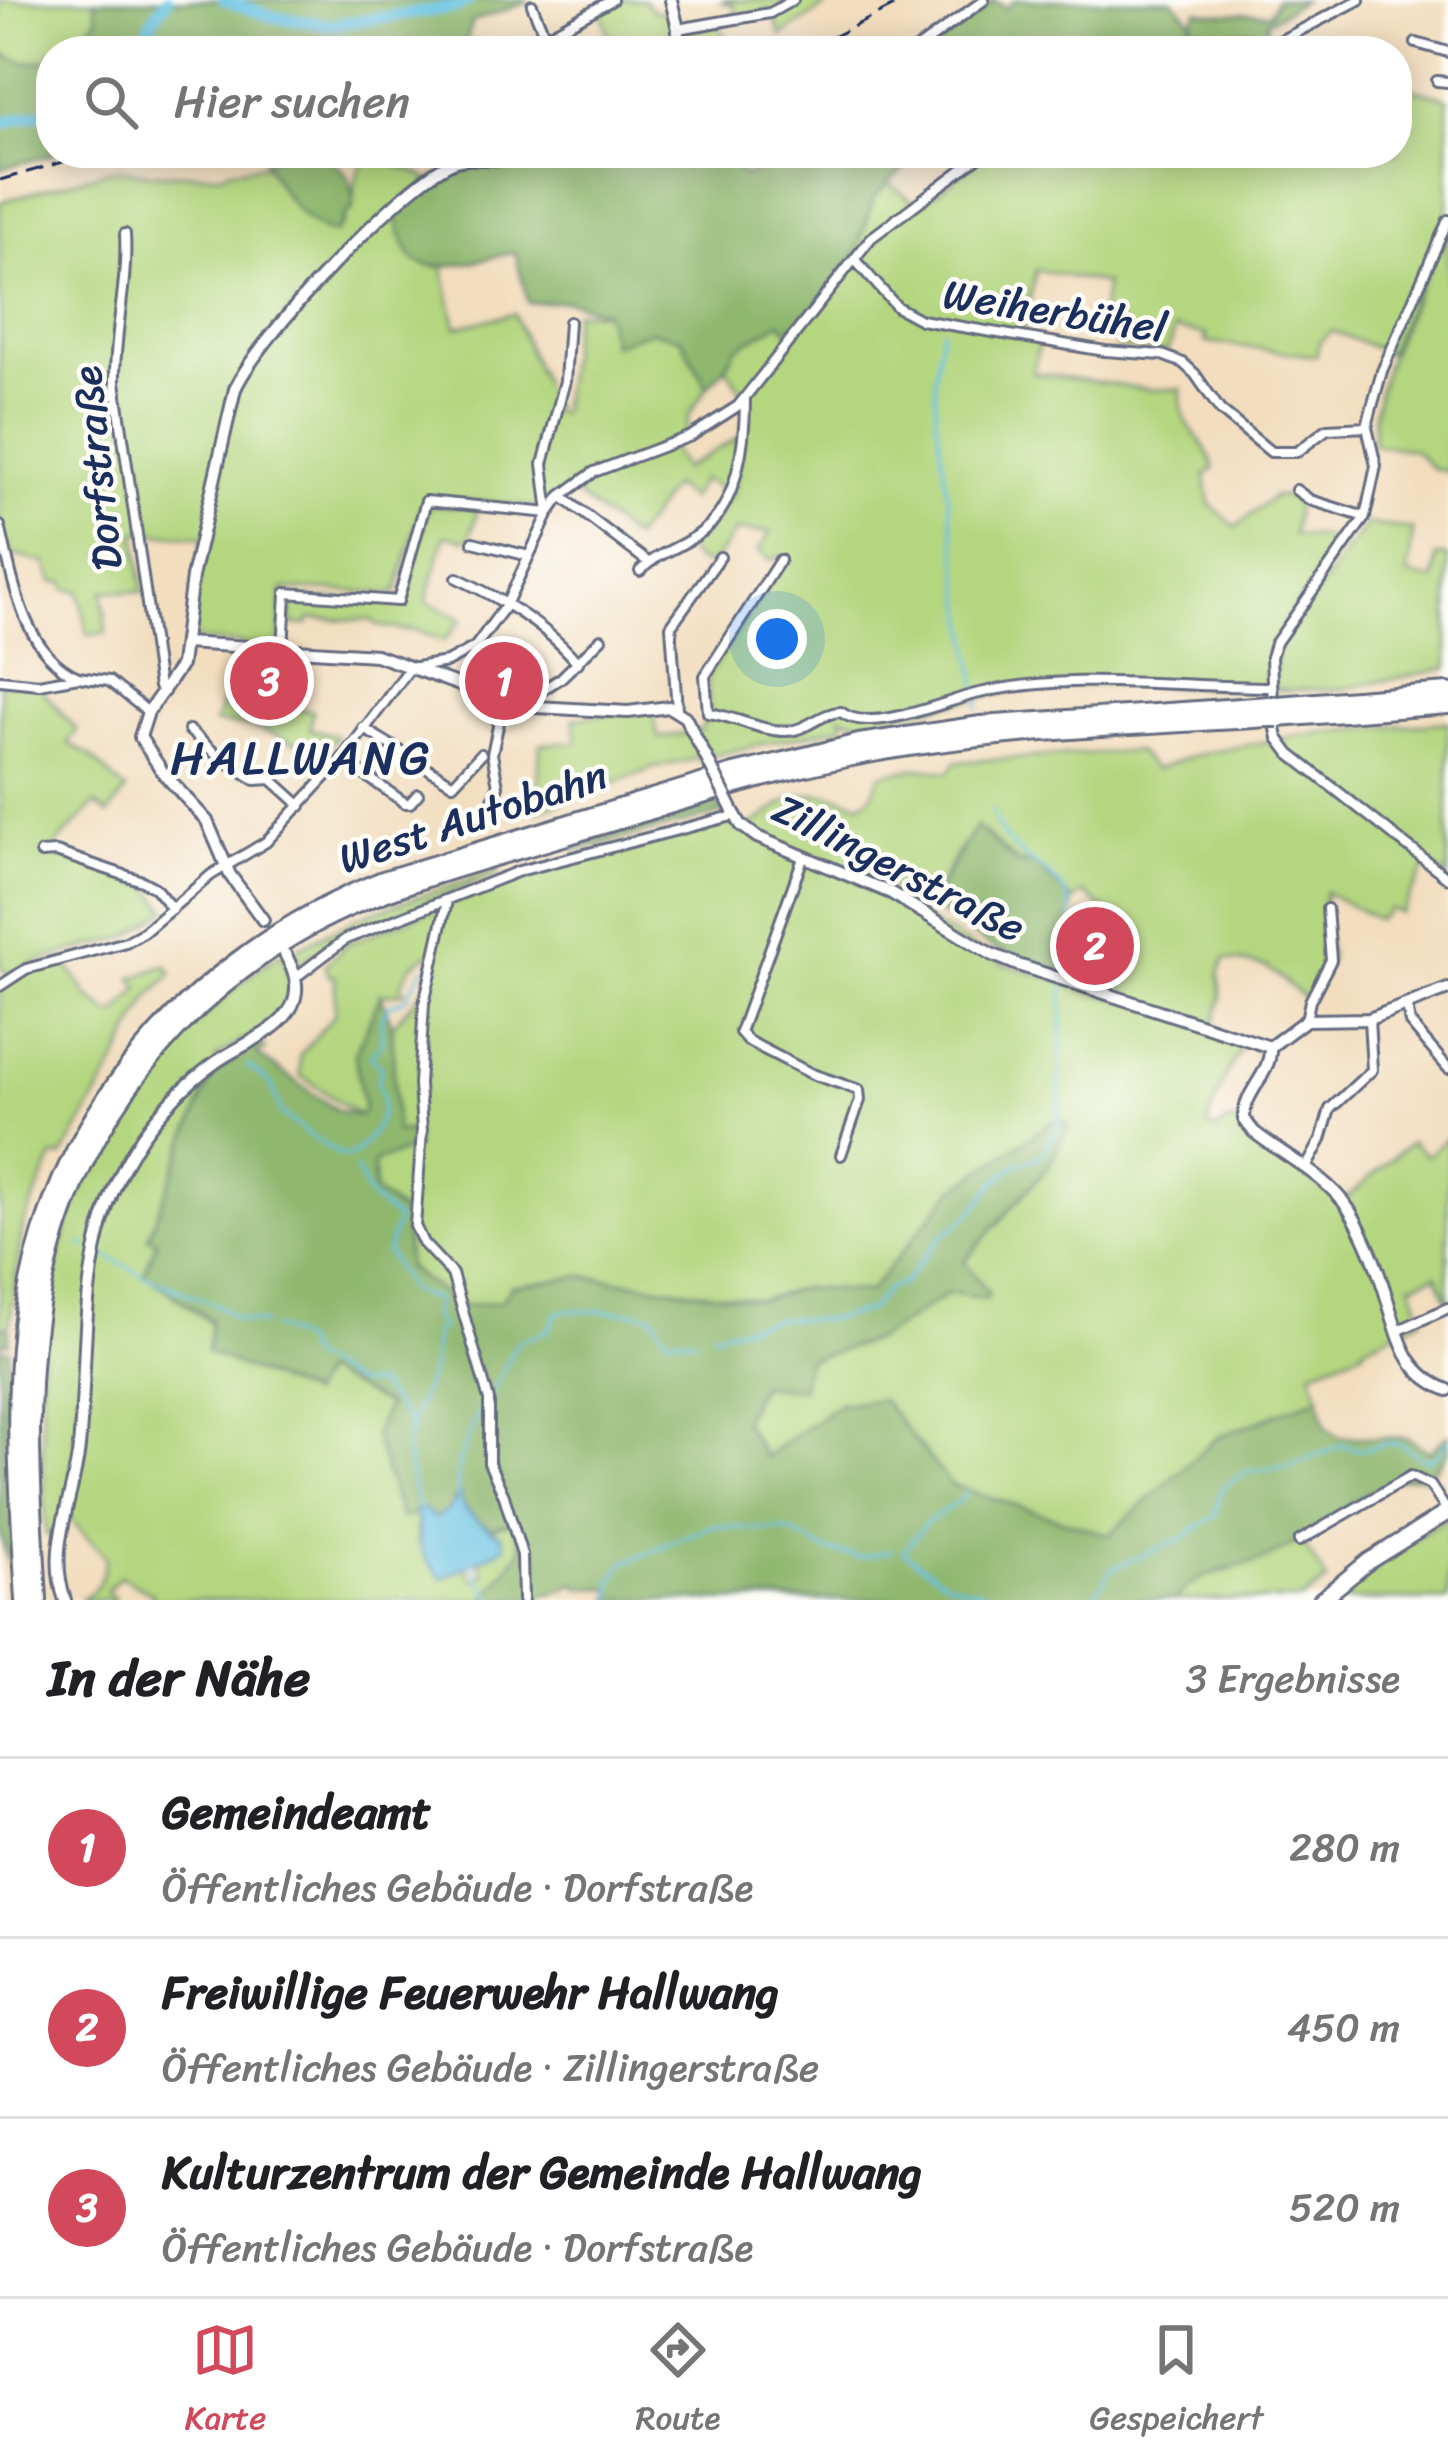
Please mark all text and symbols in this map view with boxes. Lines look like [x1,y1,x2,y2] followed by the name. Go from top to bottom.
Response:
[36,36,1412,168] search box
[174,62,410,142] text: Hier suchen
[78,69,144,135] icon: search
[938,257,1173,365] street label: Weiherbühel
[49,362,145,574] street label: Dorfstraße
[747,609,807,669] your location
[230,636,308,726] pin: 3
[465,636,543,726] pin: 1
[170,715,432,800] district label: HALLWANG
[329,739,617,895] street label: West Autobahn
[759,772,1039,964] street label: Zillingerstraße
[1056,901,1134,991] pin: 2
[48,1633,310,1723] text: In der Nähe
[1186,1644,1400,1713] text: 3 Ergebnisse
[162,1773,431,1853] text: Gemeindeamt
[79,1813,95,1882] text: 1
[1289,1813,1400,1882] text: 280 m
[162,1853,753,1922] text: Öffentliches Gebäude · Dorfstraße
[162,1953,779,2033] text: Freiwillige Feuerwehr Hallwang
[76,1993,98,2062] text: 2
[1287,1993,1400,2062] text: 450 m
[162,2033,819,2102] text: Öffentliches Gebäude · Zillingerstraße
[162,2133,922,2213] text: Kulturzentrum der Gemeinde Hallwang
[76,2173,98,2242] text: 3
[1289,2173,1400,2242] text: 520 m
[162,2213,753,2282] text: Öffentliches Gebäude · Dorfstraße
[185,2317,266,2447] tab: Karte
[635,2317,720,2447] tab: Route
[1090,2317,1263,2447] tab: Gespeichert

